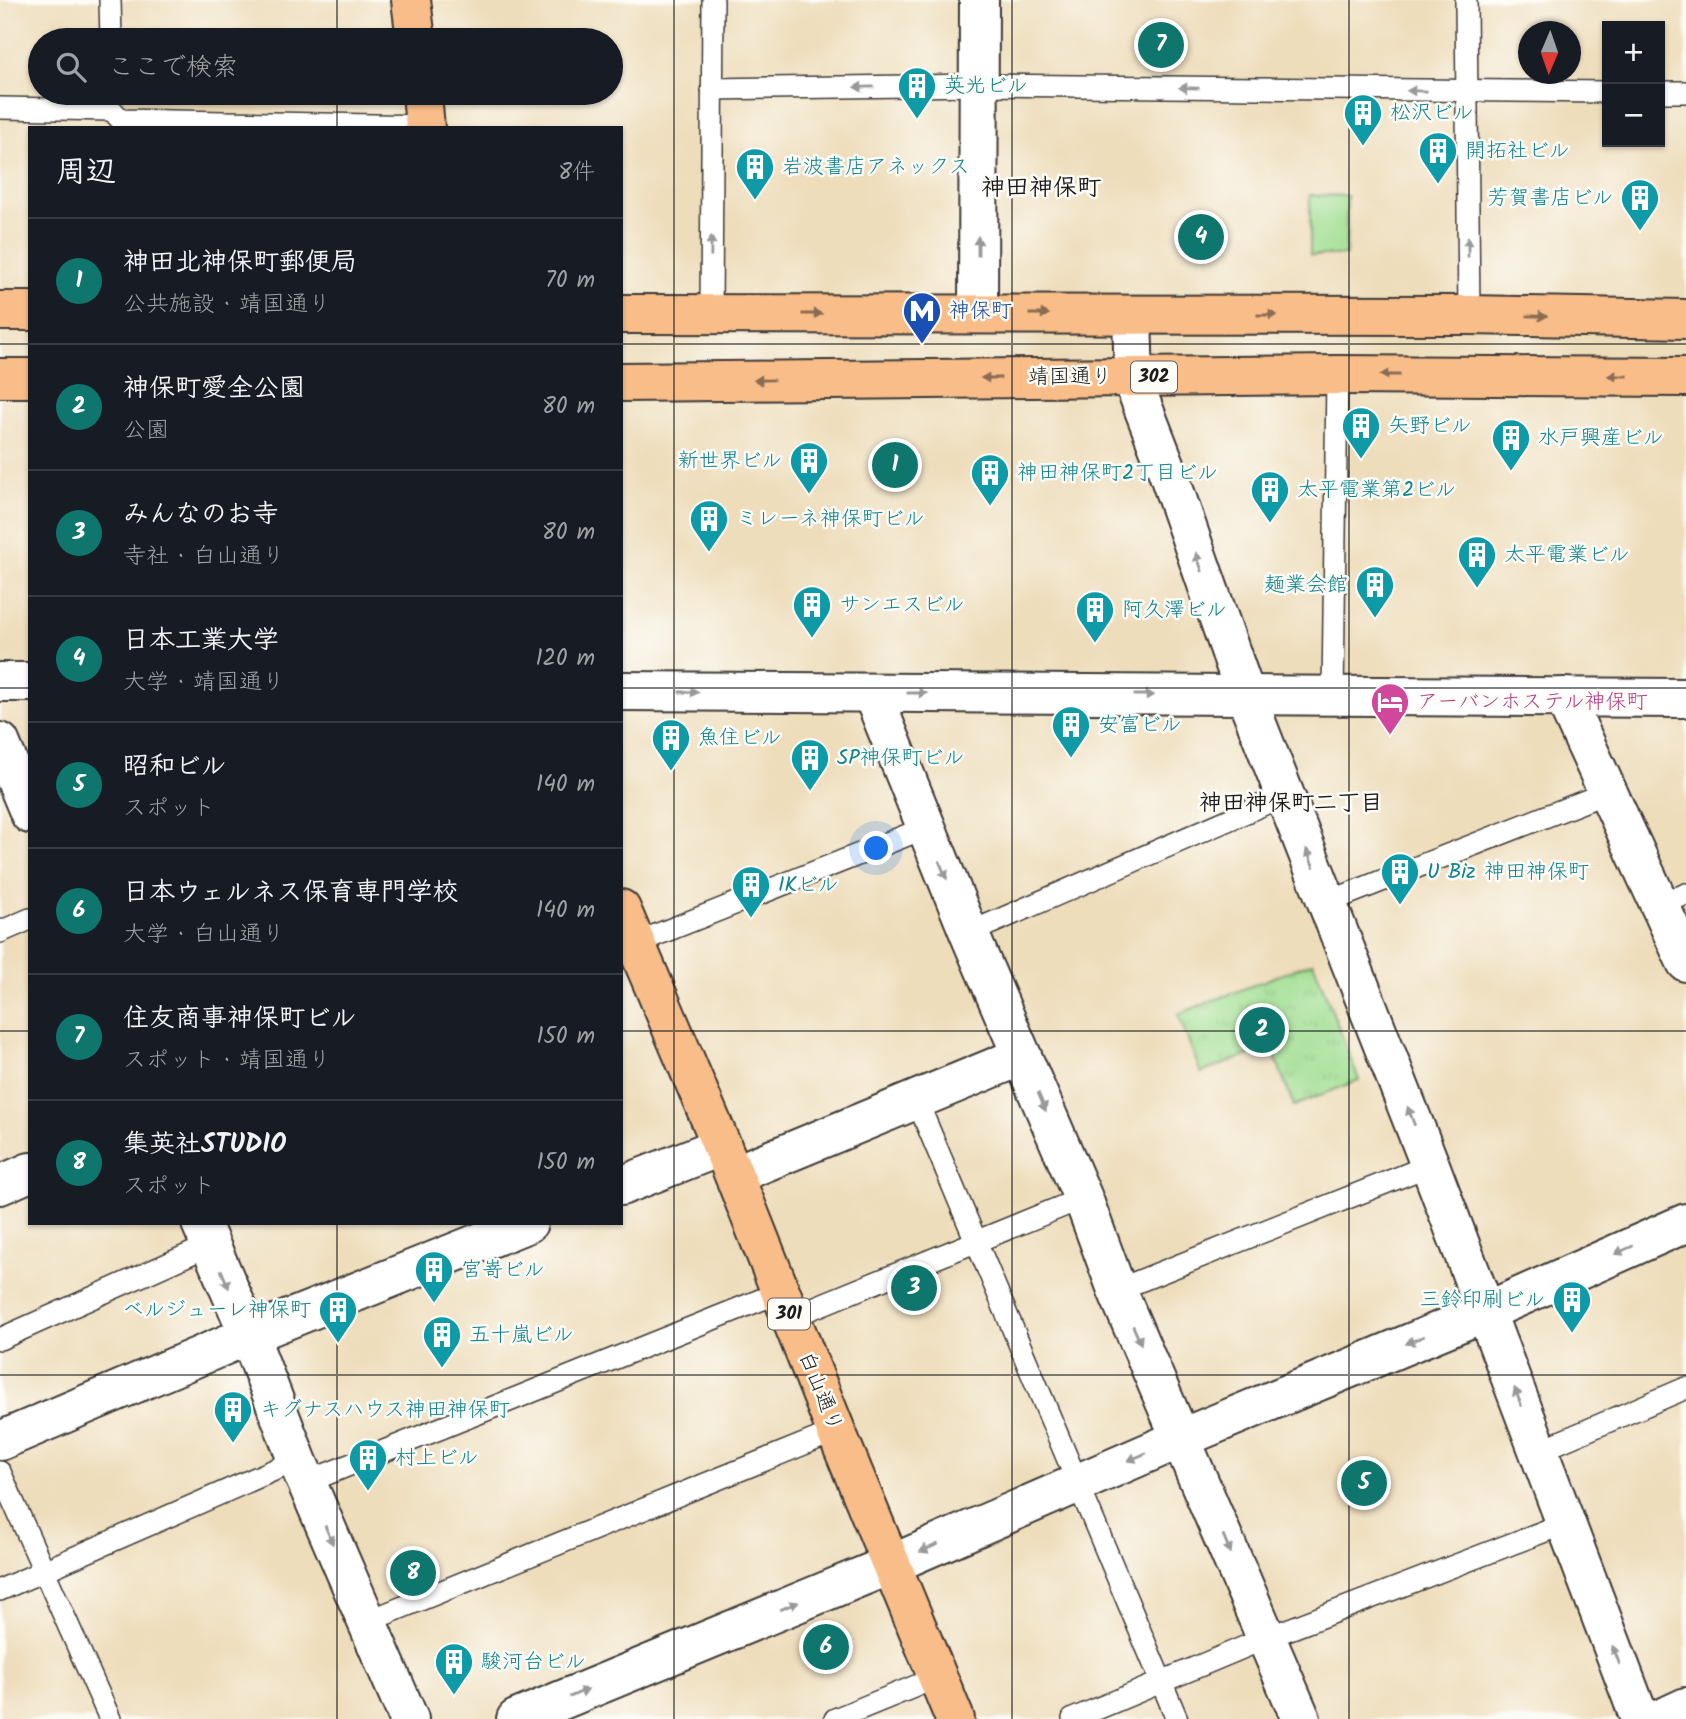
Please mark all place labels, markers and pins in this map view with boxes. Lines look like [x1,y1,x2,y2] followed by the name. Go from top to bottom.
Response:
[1138,19,1184,71] pin: 7
[896,65,938,120] building icon: 英光ビル
[944,70,1028,103] place label: 英光ビル
[1342,92,1384,147] building icon: 松沢ビル
[1390,97,1474,130] place label: 松沢ビル
[1417,130,1459,185] building icon: 開拓社ビル
[1465,135,1570,168] place label: 開拓社ビル
[734,146,776,201] building icon: 岩波書店アネックス
[782,151,970,184] place label: 岩波書店アネックス
[1619,177,1661,232] building icon: 芳賀書店ビル
[1487,182,1613,215] place label: 芳賀書店ビル
[1178,211,1224,263] pin: 4
[901,290,943,345] metro station icon: 神保町
[949,295,1012,328] place label: 神保町
[1340,405,1382,460] building icon: 矢野ビル
[1388,410,1472,443] place label: 矢野ビル
[1490,417,1532,472] building icon: 水戸興産ビル
[1538,422,1664,455] place label: 水戸興産ビル
[872,439,918,491] pin: 1
[788,440,830,495] building icon: 新世界ビル
[677,445,782,478] place label: 新世界ビル
[969,452,1011,507] building icon: 神田神保町2丁目ビル
[1017,457,1218,490] place label: 神田神保町2丁目ビル
[1249,469,1291,524] building icon: 太平電業第2ビル
[1297,474,1456,507] place label: 太平電業第2ビル
[688,498,730,553] building icon: ミレーネ神保町ビル
[736,503,925,536] place label: ミレーネ神保町ビル
[1456,534,1498,589] building icon: 太平電業ビル
[1504,539,1630,572] place label: 太平電業ビル
[1354,564,1396,619] building icon: 麺業会館
[1264,569,1348,602] place label: 麺業会館
[791,584,833,639] building icon: サンエスビル
[839,589,965,622] place label: サンエスビル
[1074,589,1116,644] building icon: 阿久澤ビル
[1122,594,1227,627] place label: 阿久澤ビル
[1369,681,1411,736] hotel icon: アーバンホステル神保町
[1417,686,1648,719] place label: アーバンホステル神保町
[1050,704,1092,759] building icon: 安富ビル
[1098,709,1182,742] place label: 安富ビル
[650,717,692,772] building icon: 魚住ビル
[698,722,782,755] place label: 魚住ビル
[789,737,831,792] building icon: SP神保町ビル
[837,742,964,775] place label: SP神保町ビル
[1379,851,1421,906] building icon: U Biz 神田神保町
[1427,856,1589,889] place label: U Biz 神田神保町
[730,864,772,919] building icon: IKビル
[778,869,839,902] place label: IKビル
[1239,1004,1285,1056] pin: 2
[413,1249,455,1304] building icon: 宮嵜ビル
[461,1254,545,1287] place label: 宮嵜ビル
[891,1262,937,1314] pin: 3
[1551,1279,1593,1334] building icon: 三鈴印刷ビル
[1419,1284,1545,1317] place label: 三鈴印刷ビル
[317,1289,359,1344] building icon: ベルジューレ神保町
[123,1294,311,1327] place label: ベルジューレ神保町
[421,1314,463,1369] building icon: 五十嵐ビル
[469,1319,574,1352] place label: 五十嵐ビル
[212,1389,254,1444] building icon: キグナスハウス神田神保町
[260,1394,510,1427] place label: キグナスハウス神田神保町
[347,1437,389,1492] building icon: 村上ビル
[395,1442,479,1475] place label: 村上ビル
[1341,1457,1387,1509] pin: 5
[390,1547,436,1599] pin: 8
[803,1621,849,1673] pin: 6
[433,1641,475,1696] building icon: 駿河台ビル
[481,1646,586,1679] place label: 駿河台ビル

